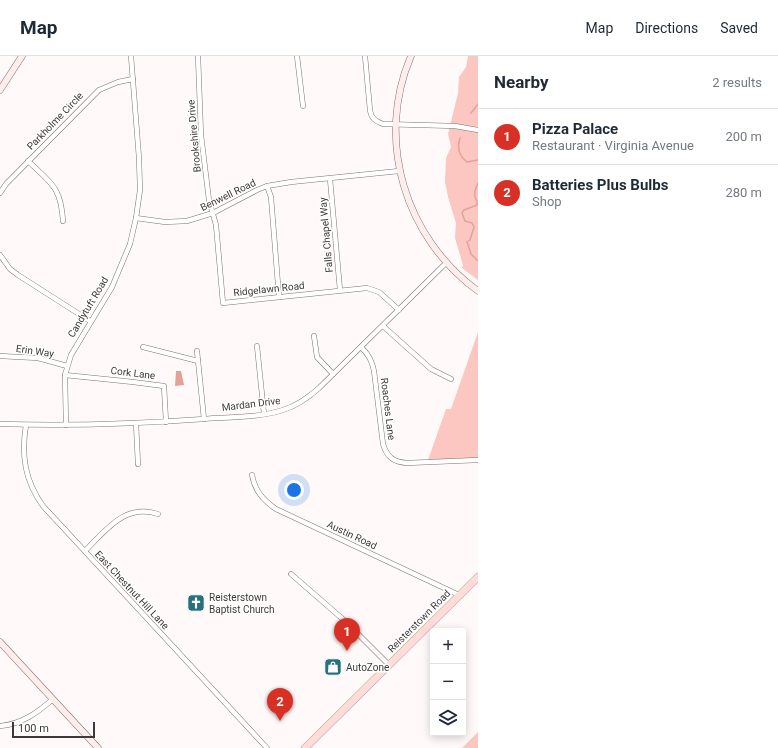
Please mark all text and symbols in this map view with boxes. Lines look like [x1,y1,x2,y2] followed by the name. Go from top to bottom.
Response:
[20,16,58,39] text: Map
[586,20,613,36] text: Map
[635,20,698,36] text: Directions
[720,20,758,36] text: Saved
[494,72,549,92] text: Nearby
[712,75,762,90] text: 2 results
[25,90,85,152] street label: Parkholme Circle
[185,99,203,173] street label: Brookshire Drive
[532,120,618,138] text: Pizza Palace
[503,129,511,144] text: 1
[725,129,762,144] text: 200 m
[532,138,694,153] text: Restaurant · Virginia Avenue
[532,176,668,194] text: Batteries Plus Bulbs
[199,177,257,213] street label: Benwell Road
[503,185,511,200] text: 2
[725,185,762,200] text: 280 m
[532,194,562,209] text: Shop
[317,197,335,273] street label: Falls Chapel Way
[66,275,110,339] street label: Candytuft Road
[233,280,305,298] street label: Ridgelawn Road
[15,343,55,359] street label: Erin Way
[110,365,156,381] street label: Cork Lane
[379,377,397,441] street label: Roaches Lane
[221,395,281,413] street label: Mardan Drive
[284,480,304,500] your location
[325,519,379,551] street label: Austin Road
[93,549,171,631] street label: East Chestnut Hill Lane
[386,588,452,654] street label: Reisterstown Road
[209,592,274,615] place label: Reisterstown Baptist Church
[186,593,206,613] church icon: Reisterstown Baptist Church
[334,618,360,651] pin: 1
[430,628,466,736] map controls
[430,628,466,664] button: +
[323,657,343,677] shop icon: AutoZone
[346,662,389,673] place label: AutoZone
[430,664,466,700] button: −
[267,688,293,721] pin: 2
[430,700,466,736] button: layers
[12,720,95,739] scale bar
[18,722,49,735] text: 100 m

